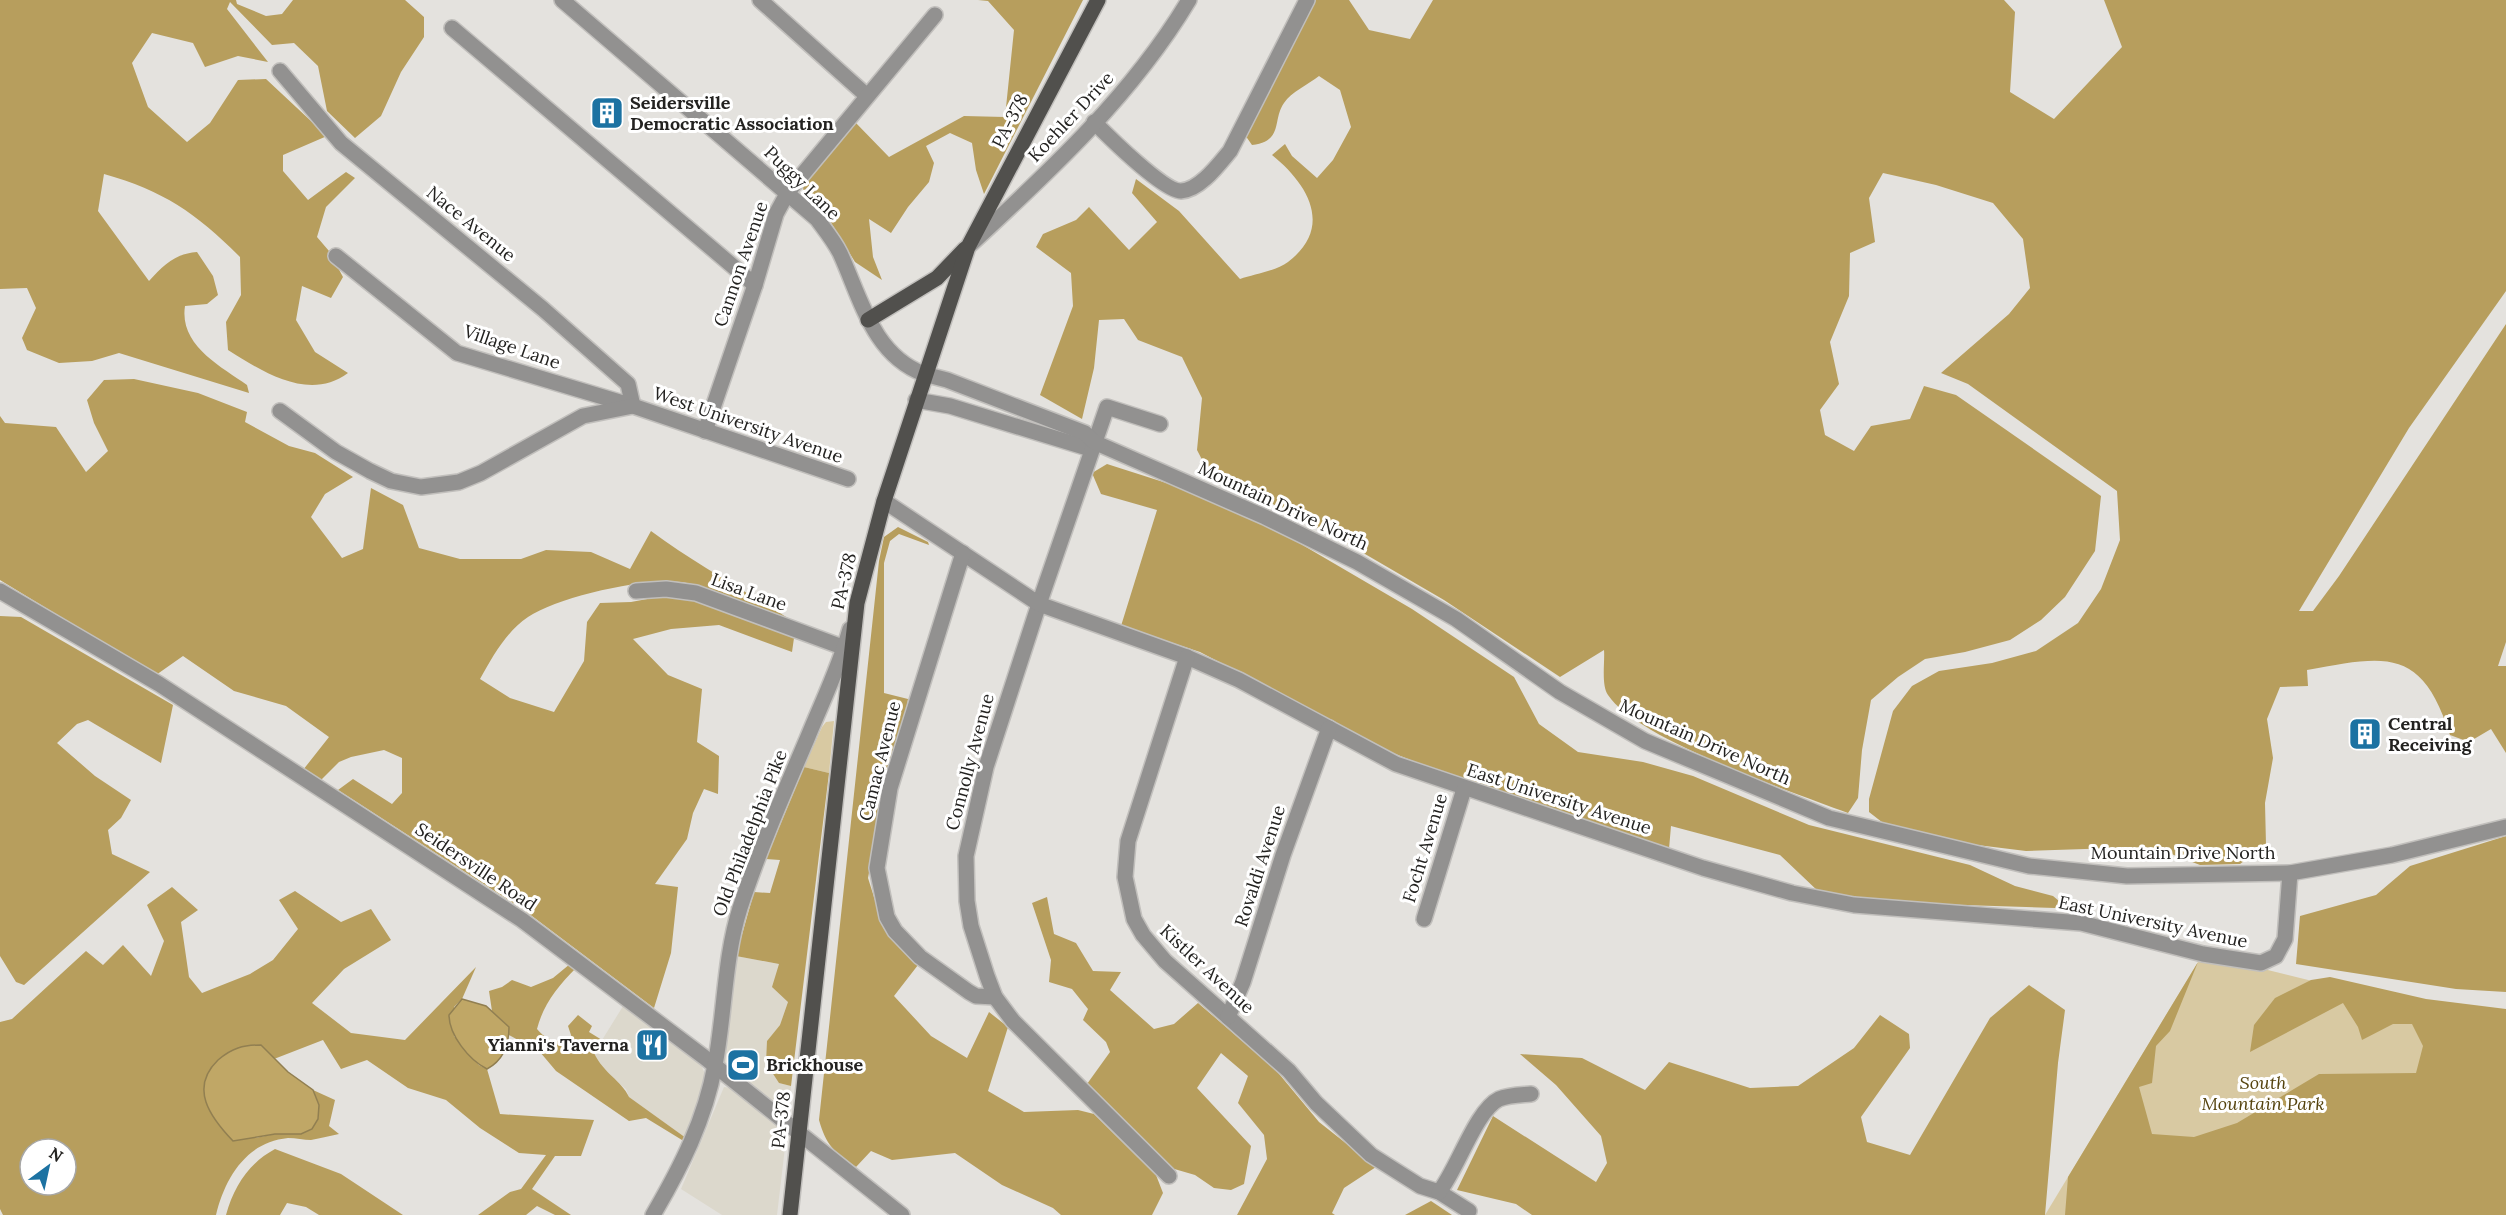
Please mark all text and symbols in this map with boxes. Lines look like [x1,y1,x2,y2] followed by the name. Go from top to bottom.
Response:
[1023,66,1119,167] street label: Koehler Drive
[986,90,1033,152] street label: PA-378
[630,91,834,135] place label: Seidersville Democratic Association
[589,95,625,131] building icon: Seidersville Democratic Association
[759,141,845,225] street label: Puggy Lane
[422,181,521,267] street label: Nace Avenue
[708,198,773,330] street label: Cannon Avenue
[460,319,564,374] street label: Village Lane
[650,381,846,468] street label: West University Avenue
[1195,456,1372,555] street label: Mountain Drive North
[826,550,861,612] street label: PA-378
[708,567,790,616] street label: Lisa Lane
[940,691,999,833] street label: Connolly Avenue
[1616,693,1795,790] street label: Mountain Drive North
[854,698,906,823] street label: Camac Avenue
[2388,712,2473,756] place label: Central Receiving
[2347,716,2383,752] building icon: Central Receiving
[707,746,792,919] street label: Old Philadelphia Pike
[1464,758,1655,839] street label: East University Avenue
[1397,790,1452,905] street label: Focht Avenue
[1229,802,1290,929] street label: Rovaldi Avenue
[411,817,542,916] street label: Seidersville Road
[2091,841,2276,864] street label: Mountain Drive North
[2057,890,2250,953] street label: East University Avenue
[1155,919,1260,1018] street label: Kistler Avenue
[634,1027,670,1063] restaurant icon: Yianni's Taverna
[488,1033,630,1056] place label: Yianni's Taverna
[725,1047,761,1083] sports icon: Brickhouse
[766,1053,863,1076] place label: Brickhouse
[2201,1071,2325,1115] park label: South Mountain Park
[766,1090,795,1150] street label: PA-378
[18,1137,78,1197] north arrow
[46,1143,67,1166] text: N

